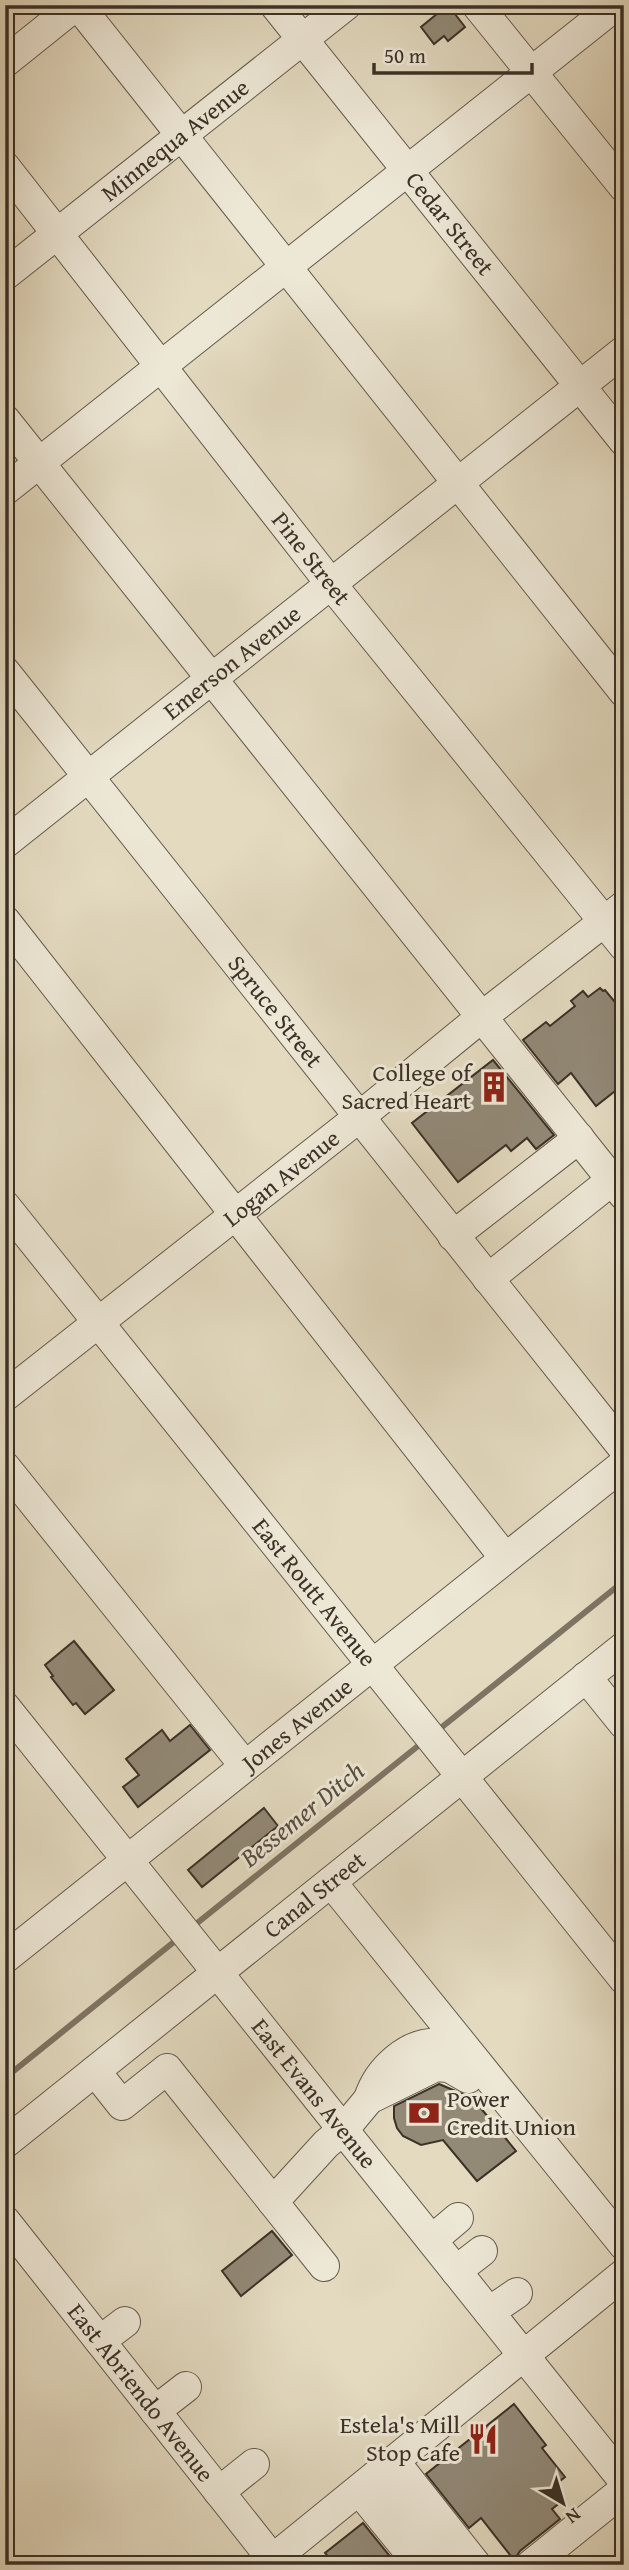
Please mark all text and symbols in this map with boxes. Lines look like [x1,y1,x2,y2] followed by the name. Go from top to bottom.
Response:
[374,32,531,76] scale bar
[384,40,426,71] text: 50 m
[93,70,257,210] street label: Minnequa Avenue
[398,164,503,283] street label: Cedar Street
[264,504,360,613] street label: Pine Street
[155,596,308,728] street label: Emerson Avenue
[220,947,332,1075] street label: Spruce Street
[342,1055,473,1118] place label: College of Sacred Heart
[477,1070,511,1104] building icon: College of Sacred Heart
[215,1121,347,1235] street label: Logan Avenue
[244,1510,385,1674] street label: East Routt Avenue
[232,1669,360,1781] street label: Jones Avenue
[230,1751,372,1877] water label: Bessemer Ditch
[256,1842,373,1946] street label: Canal Street
[243,2011,386,2176] street label: East Evans Avenue
[447,2081,576,2144] place label: Power Credit Union
[407,2096,441,2130] bank icon: Power Credit Union
[59,2296,223,2489] street label: East Abriendo Avenue
[340,2407,460,2470] place label: Estela's Mill Stop Cafe
[466,2422,500,2456] restaurant icon: Estela's Mill Stop Cafe
[528,2468,598,2538] north arrow
[560,2501,587,2532] text: N

